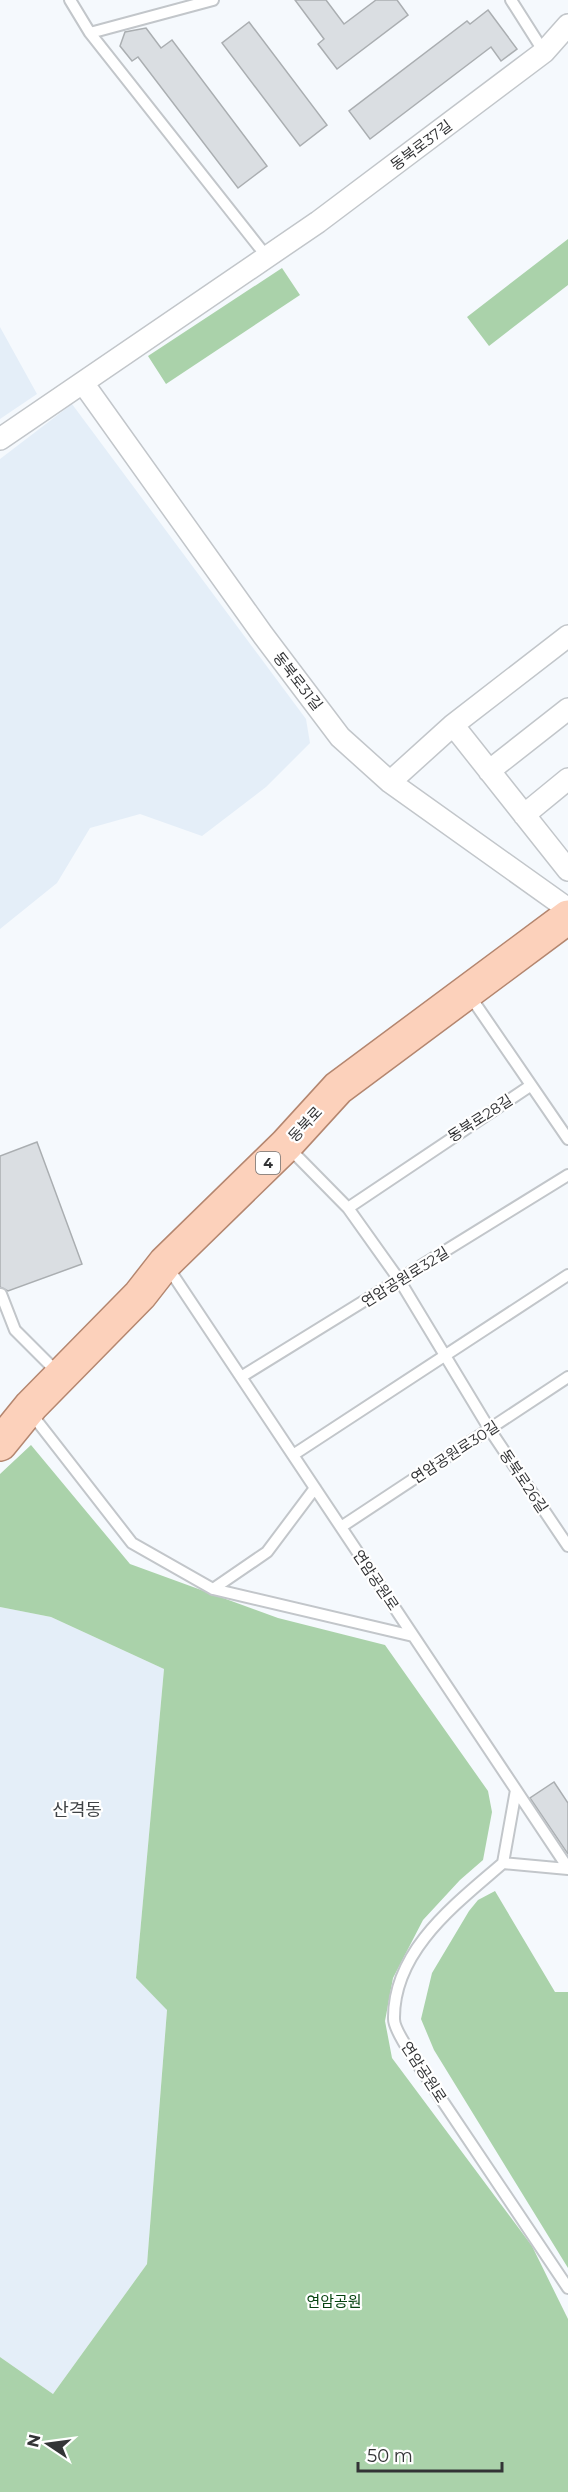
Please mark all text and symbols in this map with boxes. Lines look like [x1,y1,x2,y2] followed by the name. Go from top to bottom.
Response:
[386,116,456,174] street label: 동북로37길
[269,648,327,714] street label: 동북로31길
[444,1090,516,1146] street label: 동북로28길
[284,1102,326,1146] street label: 동북로
[256,1152,280,1174] road number: 4
[358,1243,452,1311] street label: 연암공원로32길
[407,1416,503,1488] street label: 연암공원로30길
[496,1445,552,1517] street label: 동북로26길
[349,1546,403,1614] street label: 연암공원로
[52,1799,102,1821] district label: 산격동
[397,2038,451,2106] street label: 연암공원로
[306,2292,362,2311] park label: 연암공원
[18,2414,78,2474] north arrow
[23,2432,45,2449] text: N
[358,2435,502,2473] scale bar
[367,2445,413,2467] text: 50 m

